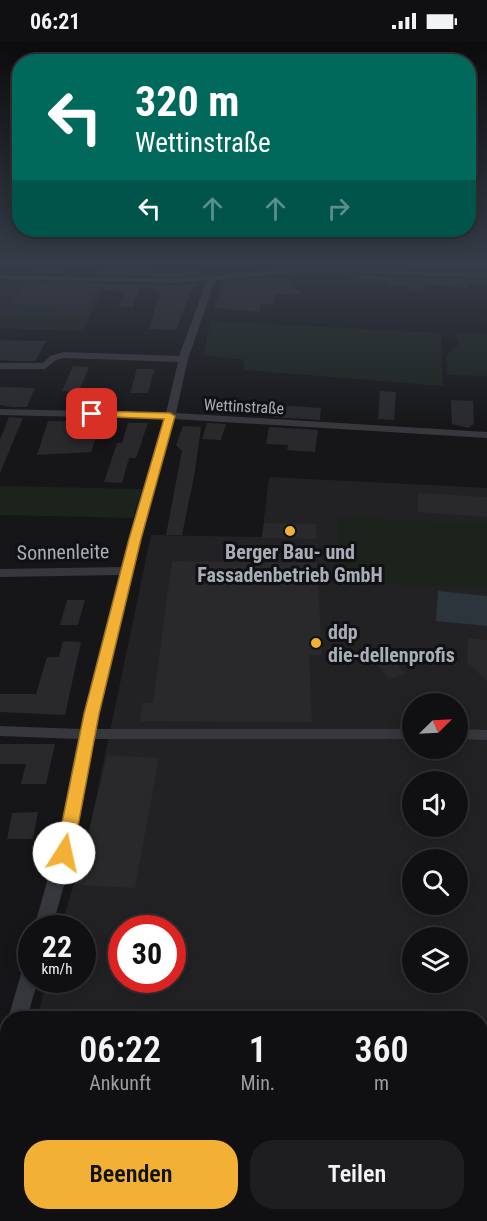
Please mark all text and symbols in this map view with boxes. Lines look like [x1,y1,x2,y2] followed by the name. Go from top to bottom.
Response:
[30,9,81,34] text: 06:21
[135,77,240,126] text: 320 m
[36,78,114,156] icon: left
[135,127,271,159] text: Wettinstraße
[133,192,166,225] icon: left
[196,192,229,225] icon: ahead
[259,192,292,225] icon: ahead
[322,192,355,225] icon: right
[66,388,117,439] pin
[203,395,285,418] street label: Wettinstraße
[75,397,108,430] icon: arrive
[283,524,297,538] marker: Berger Bau- und Fassadenbetrieb GmbH
[16,539,110,565] street label: Sonnenleite
[197,540,383,587] place label: Berger Bau- und Fassadenbetrieb GmbH
[328,620,455,667] place label: ddp die-dellenprofis
[309,636,323,650] marker: ddp die-dellenprofis
[402,693,468,759] north arrow
[402,693,468,993] map controls
[402,771,468,837] button: sound
[32,821,96,885] position arrow
[402,849,468,915] button: search
[108,915,186,993] speed limit sign: 30
[402,927,468,993] button: layers
[42,929,72,964] text: 22
[42,960,72,978] text: km/h
[79,1029,161,1071] text: 06:22
[249,1029,267,1071] text: 1
[354,1029,409,1071] text: 360
[89,1071,151,1095] text: Ankunft
[240,1071,275,1095] text: Min.
[374,1071,389,1095] text: m
[24,1140,238,1209] button: Beenden
[250,1140,464,1209] button: Teilen

